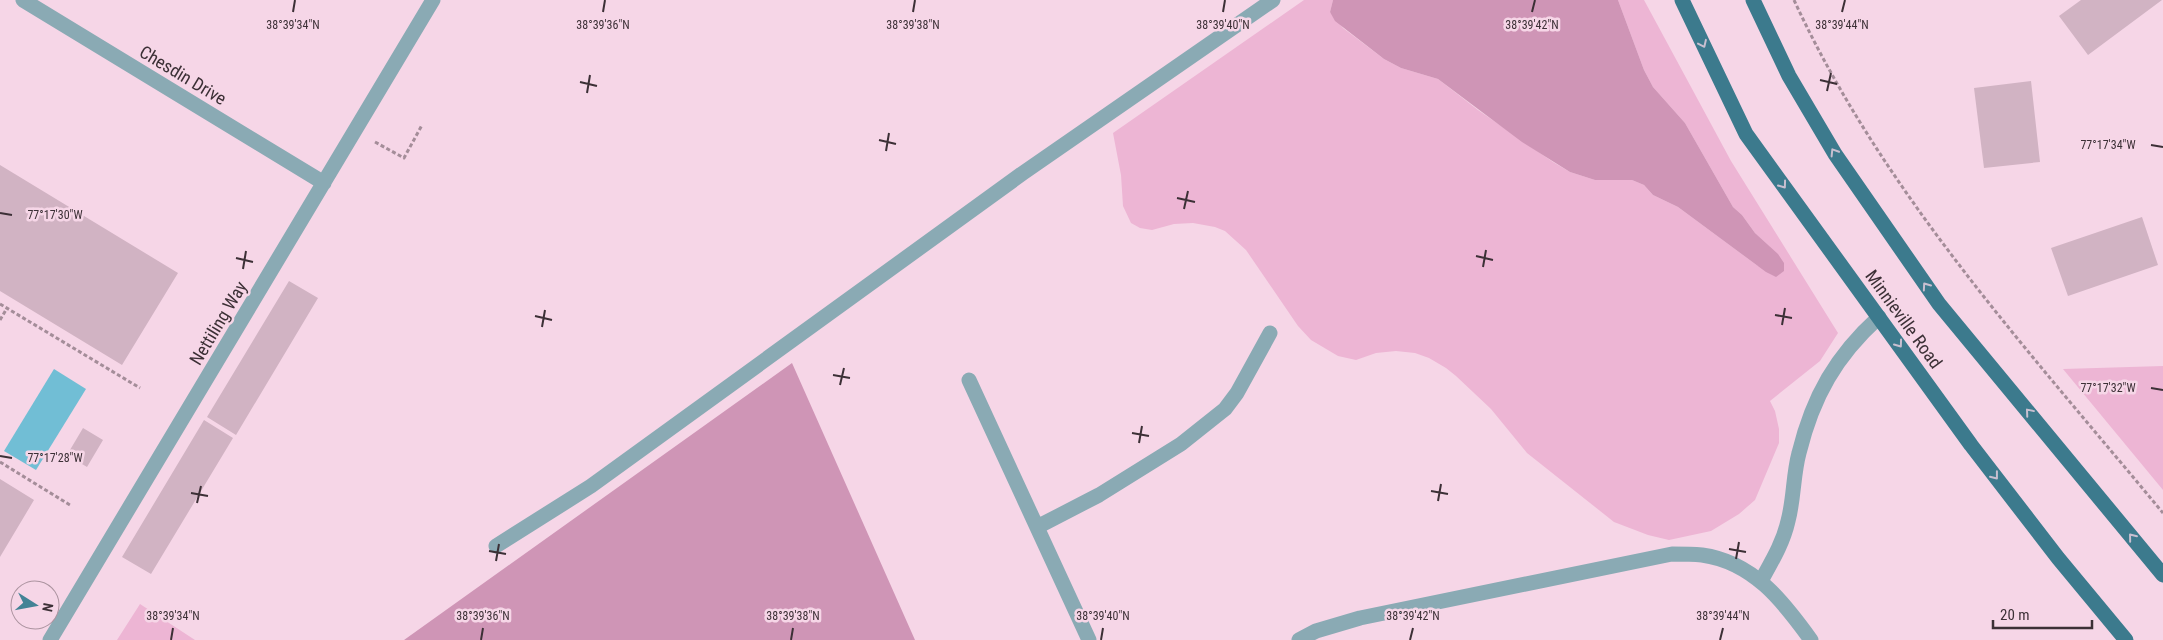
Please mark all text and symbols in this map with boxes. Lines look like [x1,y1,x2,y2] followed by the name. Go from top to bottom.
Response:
[266,18,320,32] text: 38°39'34"N
[576,18,630,32] text: 38°39'36"N
[886,18,940,32] text: 38°39'38"N
[1196,18,1250,32] text: 38°39'40"N
[1505,18,1559,32] text: 38°39'42"N
[1815,18,1869,32] text: 38°39'44"N
[1696,39,1707,48] one-way arrow
[136,41,230,109] street label: Chesdin Drive
[2080,138,2136,152] text: 77°17'34"W
[1831,149,1840,158] one-way arrow
[1777,179,1785,188] one-way arrow
[27,208,83,222] text: 77°17'30"W
[1861,266,1947,372] street label: Minnieville Road
[185,277,251,369] street label: Nettiling Way
[1923,282,1932,292] one-way arrow
[1893,338,1902,348] one-way arrow
[2080,381,2136,395] text: 77°17'32"W
[2026,409,2035,418] one-way arrow
[27,451,83,465] text: 77°17'28"W
[1989,470,1998,479] one-way arrow
[2130,534,2138,543] one-way arrow
[10,580,60,630] north arrow
[1993,598,2092,630] scale bar
[39,602,56,613] text: N
[2000,606,2030,624] text: 20 m
[146,609,200,623] text: 38°39'34"N
[456,609,510,623] text: 38°39'36"N
[766,609,820,623] text: 38°39'38"N
[1076,609,1130,623] text: 38°39'40"N
[1386,609,1440,623] text: 38°39'42"N
[1696,609,1750,623] text: 38°39'44"N

